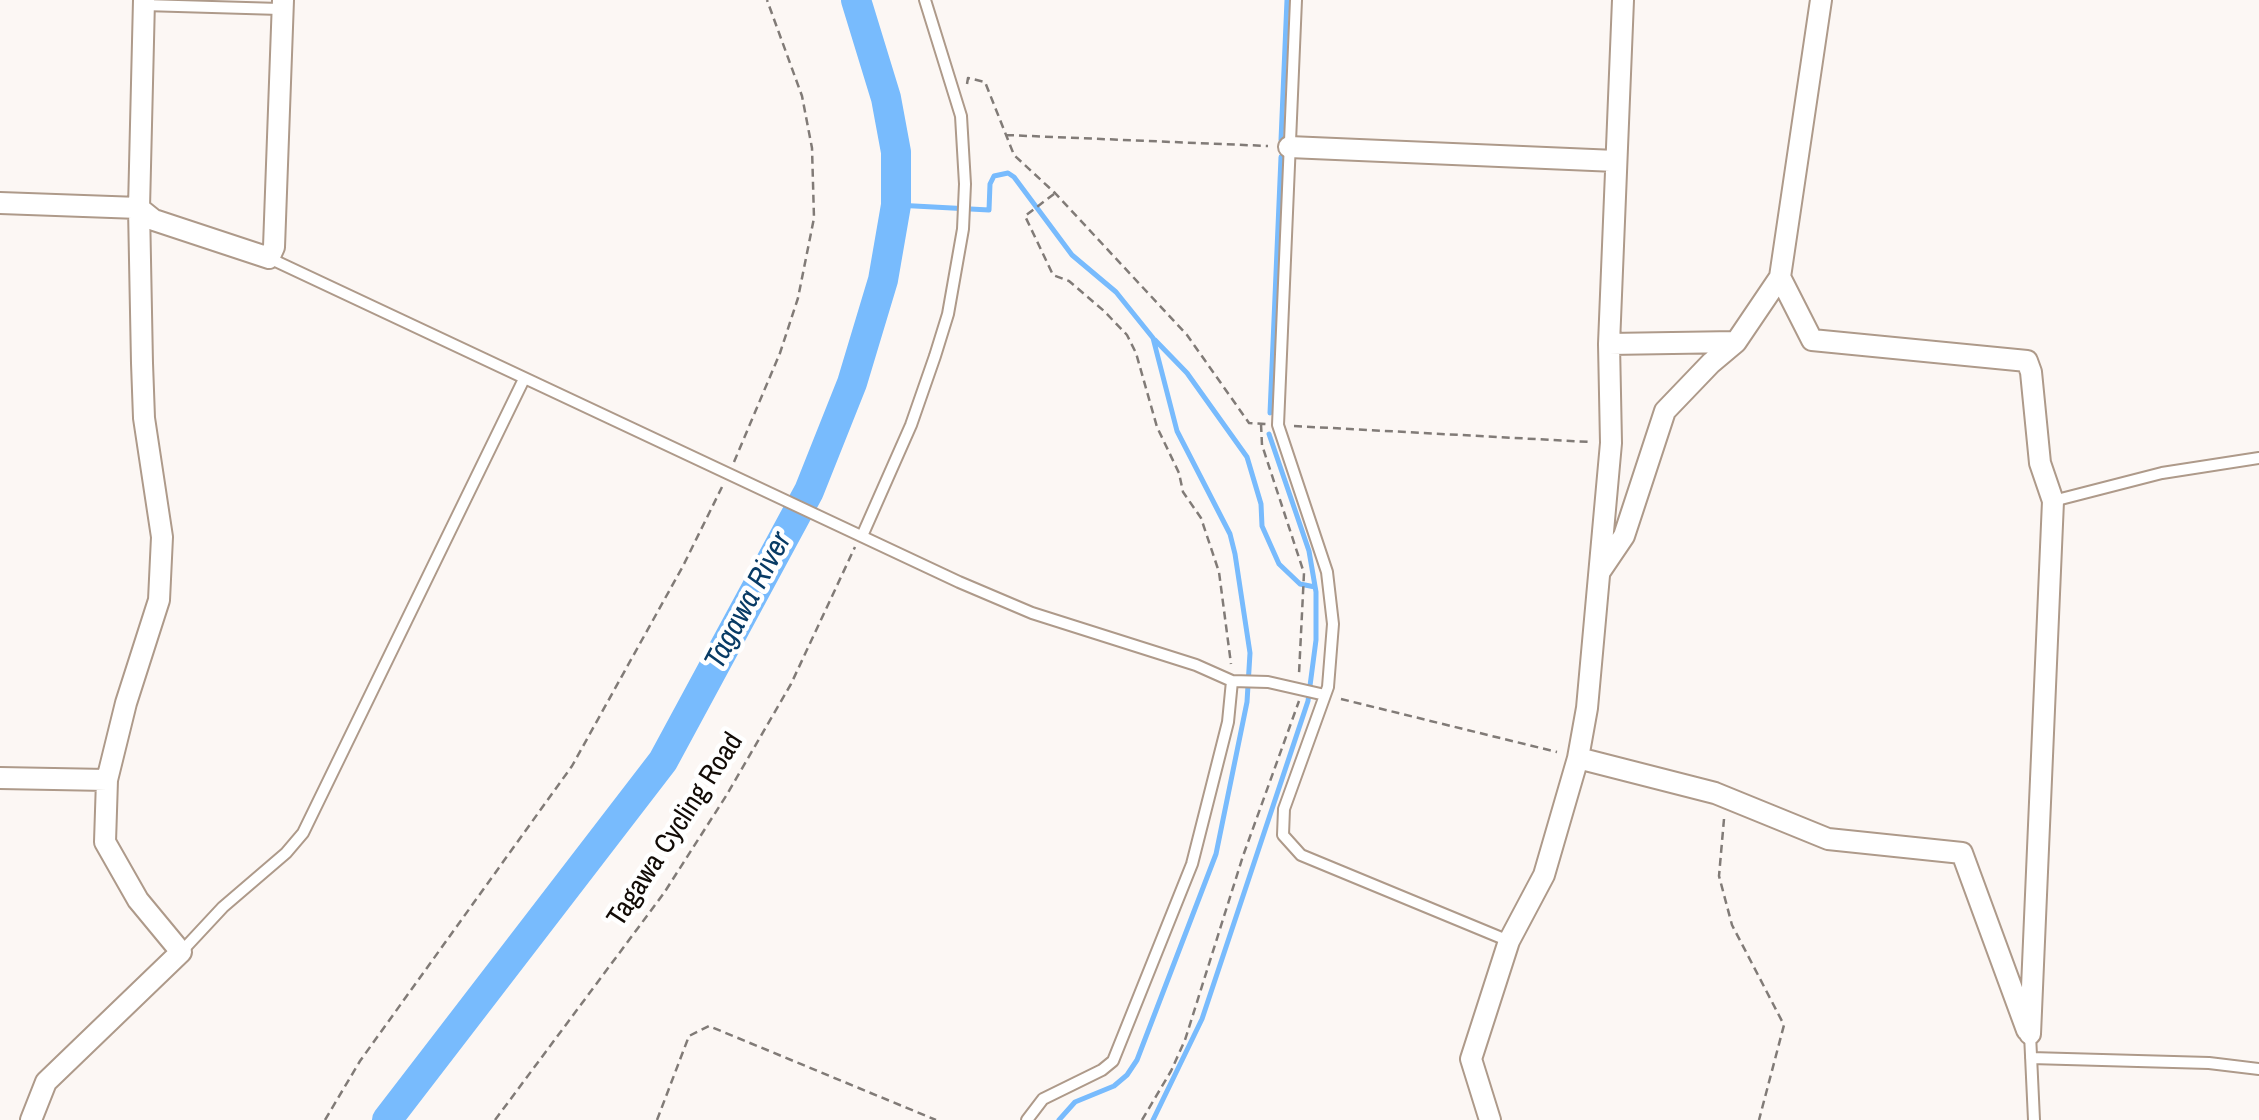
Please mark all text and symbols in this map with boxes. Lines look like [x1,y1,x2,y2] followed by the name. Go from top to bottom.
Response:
[698,526,800,676] water label: Tagawa River
[601,727,751,933] street label: Tagawa Cycling Road

